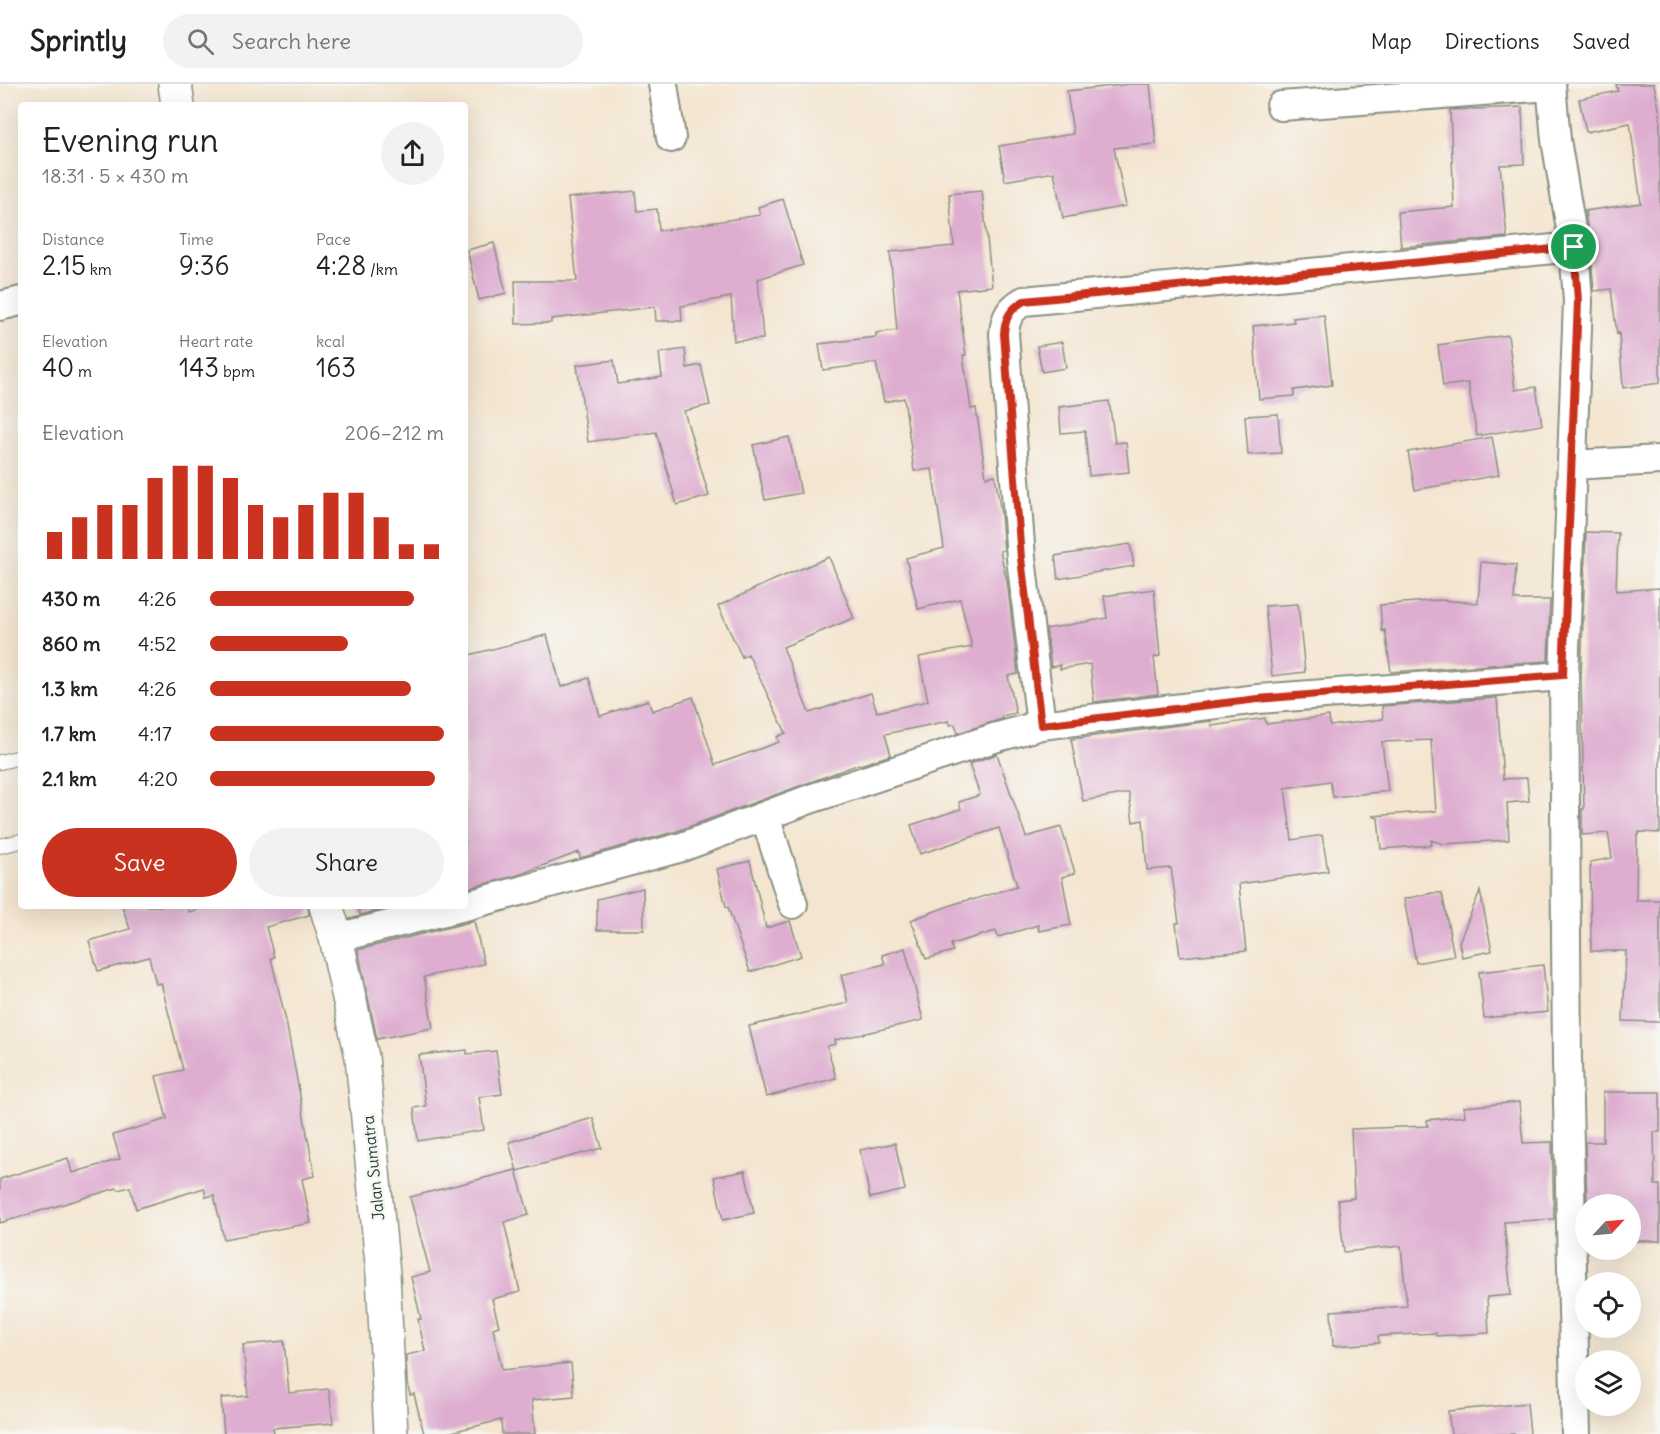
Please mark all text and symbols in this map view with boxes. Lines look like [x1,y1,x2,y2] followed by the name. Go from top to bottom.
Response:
[163,14,583,68] search box
[30,23,127,59] text: Sprintly
[184,25,217,58] icon: search
[232,27,351,55] text: Search here
[1371,28,1412,55] text: Map
[1445,28,1539,55] text: Directions
[1572,28,1630,55] text: Saved
[42,119,218,161] text: Evening run
[381,122,444,185] button: share
[42,163,189,188] text: 18:31 · 5 × 430 m
[1548,221,1599,272] pin
[42,229,104,249] text: Distance
[179,229,214,249] text: Time
[316,229,351,249] text: Pace
[1557,230,1590,263] icon: arrive
[42,249,86,282] text: 2.15
[179,249,230,282] text: 9:36
[316,249,366,282] text: 4:28
[86,259,112,279] text: km
[366,259,398,279] text: /km
[42,331,108,351] text: Elevation
[179,331,253,351] text: Heart rate
[316,331,345,351] text: kcal
[42,351,74,384] text: 40
[179,351,219,384] text: 143
[316,351,356,384] text: 163
[74,361,92,381] text: m
[219,361,255,381] text: bpm
[42,420,124,445] text: Elevation
[345,420,444,445] text: 206–212 m
[42,586,100,611] text: 430 m
[138,586,177,611] text: 4:26
[42,631,101,656] text: 860 m
[138,631,177,656] text: 4:52
[42,676,98,701] text: 1.3 km
[138,676,177,701] text: 4:26
[42,721,96,746] text: 1.7 km
[138,721,172,746] text: 4:17
[42,766,97,791] text: 2.1 km
[138,766,178,791] text: 4:20
[42,828,237,897] button: Save
[249,828,444,897] button: Share
[358,1115,388,1221] street label: Jalan Sumatra
[1575,1194,1641,1260] north arrow
[1575,1194,1641,1416] map controls
[1575,1272,1641,1338] button: locate
[1575,1350,1641,1416] button: layers

